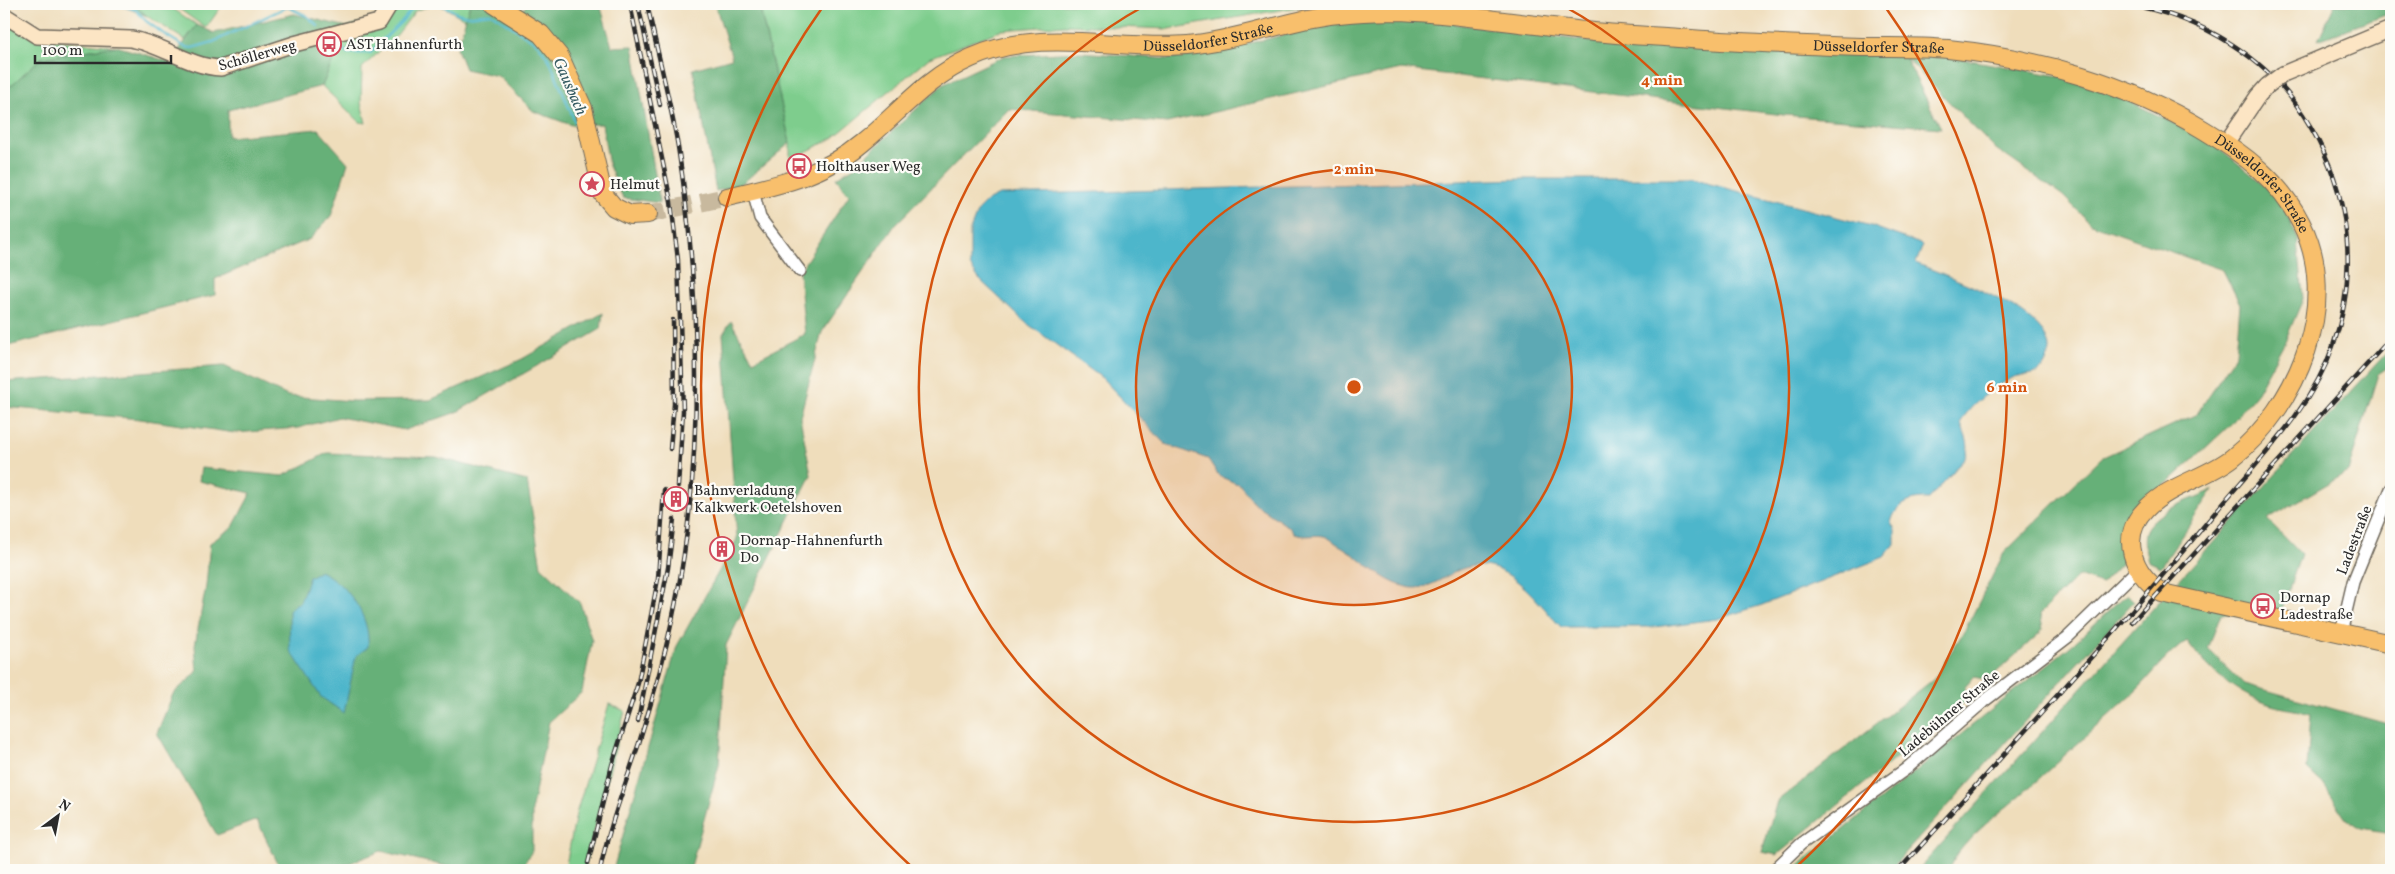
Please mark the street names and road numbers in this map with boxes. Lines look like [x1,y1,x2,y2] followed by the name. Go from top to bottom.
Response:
[1143,19,1276,58] street label: Düsseldorfer Straße
[216,35,299,78] street label: Schöllerweg
[1813,36,1945,61] street label: Düsseldorfer Straße
[2210,130,2313,237] street label: Düsseldorfer Straße
[2333,503,2378,578] street label: Ladestraße
[1895,666,2005,763] street label: Ladebühner Straße

